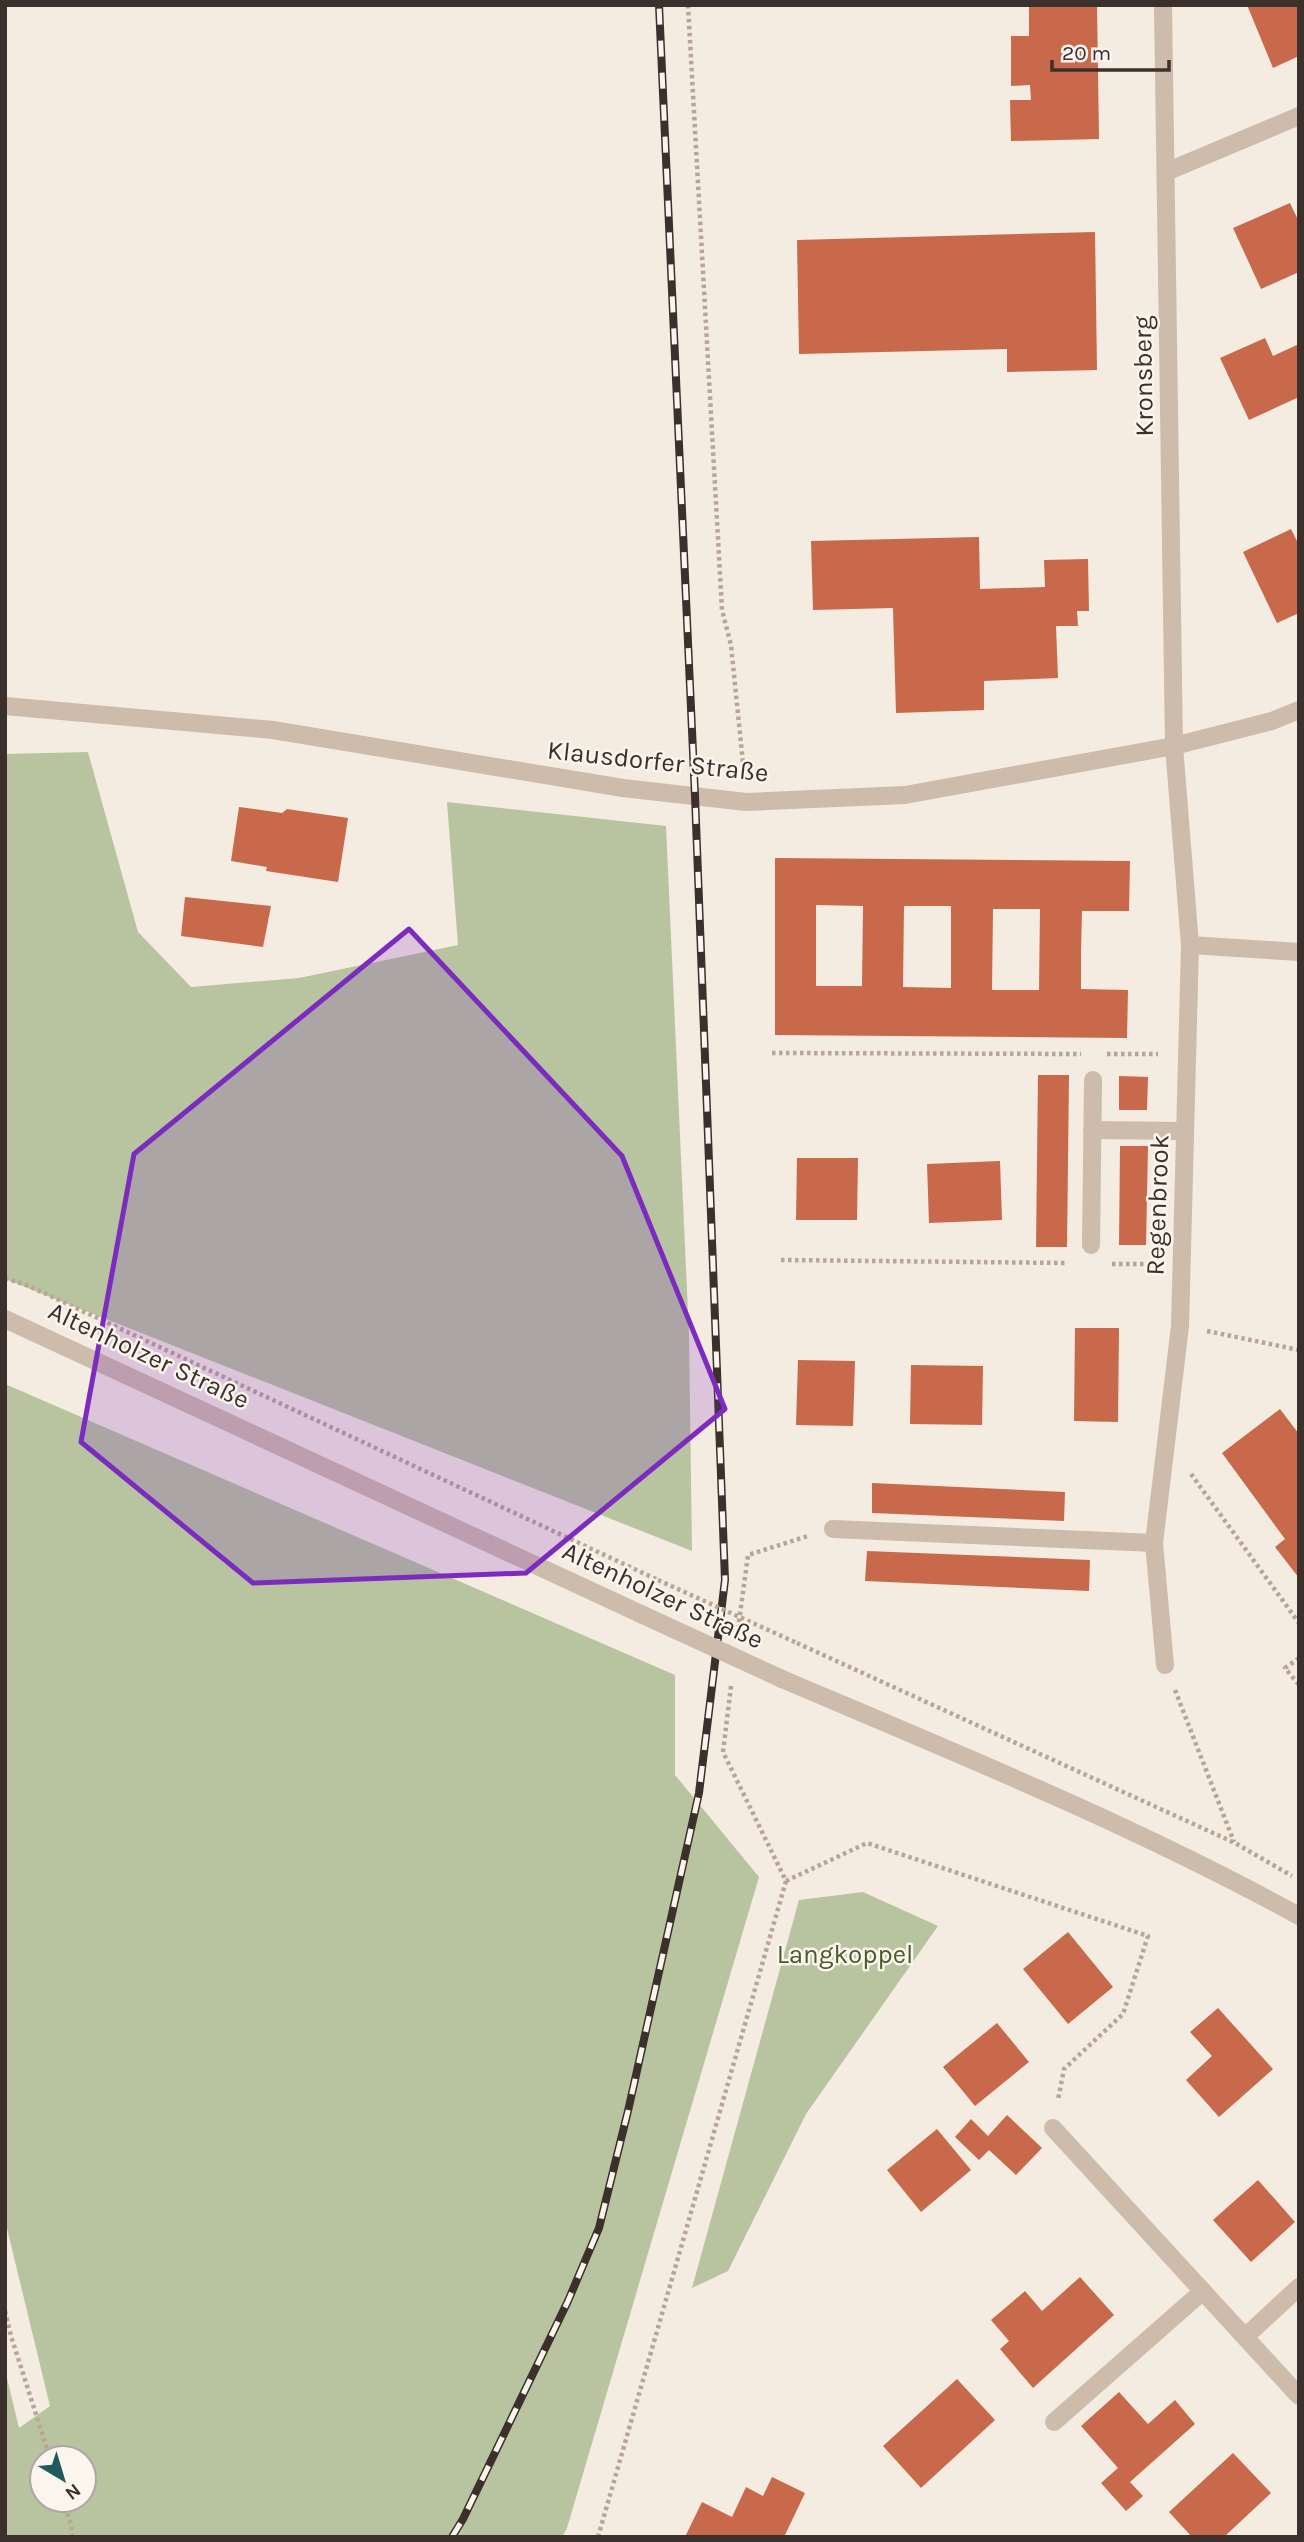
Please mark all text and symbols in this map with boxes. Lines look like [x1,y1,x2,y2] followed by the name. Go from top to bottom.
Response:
[1052,28,1169,72] scale bar
[1062,41,1111,65] text: 20 m
[1127,315,1160,437] street label: Kronsberg
[546,734,770,789] street label: Klausdorfer Straße
[1140,1134,1175,1276] street label: Regenbrook
[43,1295,254,1416] street label: Altenholzer Straße
[557,1535,768,1656] street label: Altenholzer Straße
[777,1939,913,1970] park label: Langkoppel
[28,2444,98,2514] north arrow
[61,2479,85,2504] text: N

